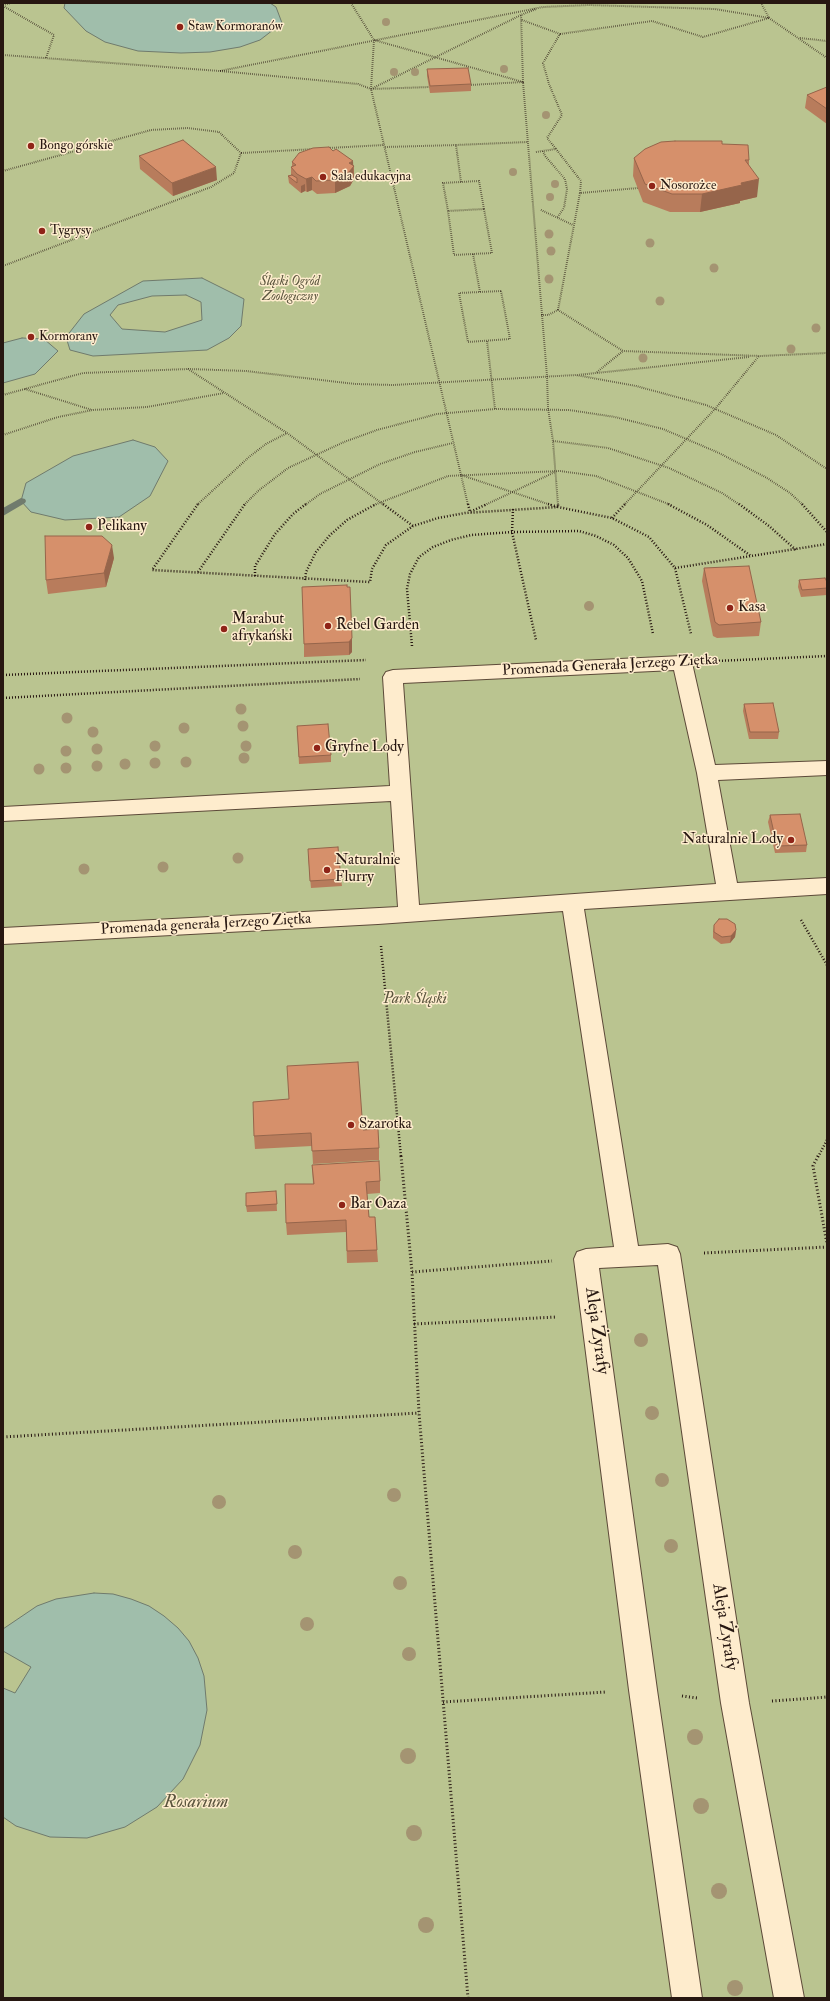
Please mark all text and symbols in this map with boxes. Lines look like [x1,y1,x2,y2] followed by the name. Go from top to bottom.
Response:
[188,19,283,35] place label: Staw Kormoranów
[175,22,185,32] marker: Staw Kormoranów
[39,138,113,154] place label: Bongo górskie
[26,141,36,151] marker: Bongo górskie
[331,169,411,185] place label: Sala edukacyjna
[318,172,328,182] marker: Sala edukacyjna
[660,178,716,194] place label: Nosorożce
[647,181,657,191] marker: Nosorożce
[50,223,91,239] place label: Tygrysy
[37,226,47,236] marker: Tygrysy
[260,274,320,305] park label: Śląski Ogród Zoologiczny
[39,329,98,345] place label: Kormorany
[26,332,36,342] marker: Kormorany
[97,518,147,536] place label: Pelikany
[84,522,94,532] marker: Pelikany
[738,599,766,617] place label: Kasa
[725,603,735,613] marker: Kasa
[232,611,292,646] place label: Marabut afrykański
[336,617,419,635] place label: Rebel Garden
[323,621,333,631] marker: Rebel Garden
[219,624,229,634] marker: Marabut afrykański
[502,651,718,681] street label: Promenada Generała Jerzego Ziętka
[325,739,404,757] place label: Gryfne Lody
[312,743,322,753] marker: Gryfne Lody
[682,831,783,849] place label: Naturalnie Lody
[786,835,796,845] marker: Naturalnie Lody
[335,852,400,887] place label: Naturalnie Flurry
[322,865,332,875] marker: Naturalnie Flurry
[100,910,312,940] street label: Promenada generała Jerzego Ziętka
[383,991,447,1009] park label: Park Śląski
[359,1116,412,1134] place label: Szarotka
[346,1120,356,1130] marker: Szarotka
[350,1196,407,1214] place label: Bar Oaza
[337,1200,347,1210] marker: Bar Oaza
[579,1286,613,1376] street label: Aleja Żyrafy
[706,1582,742,1672] street label: Aleja Żyrafy
[164,1792,228,1814] park label: Rosarium

